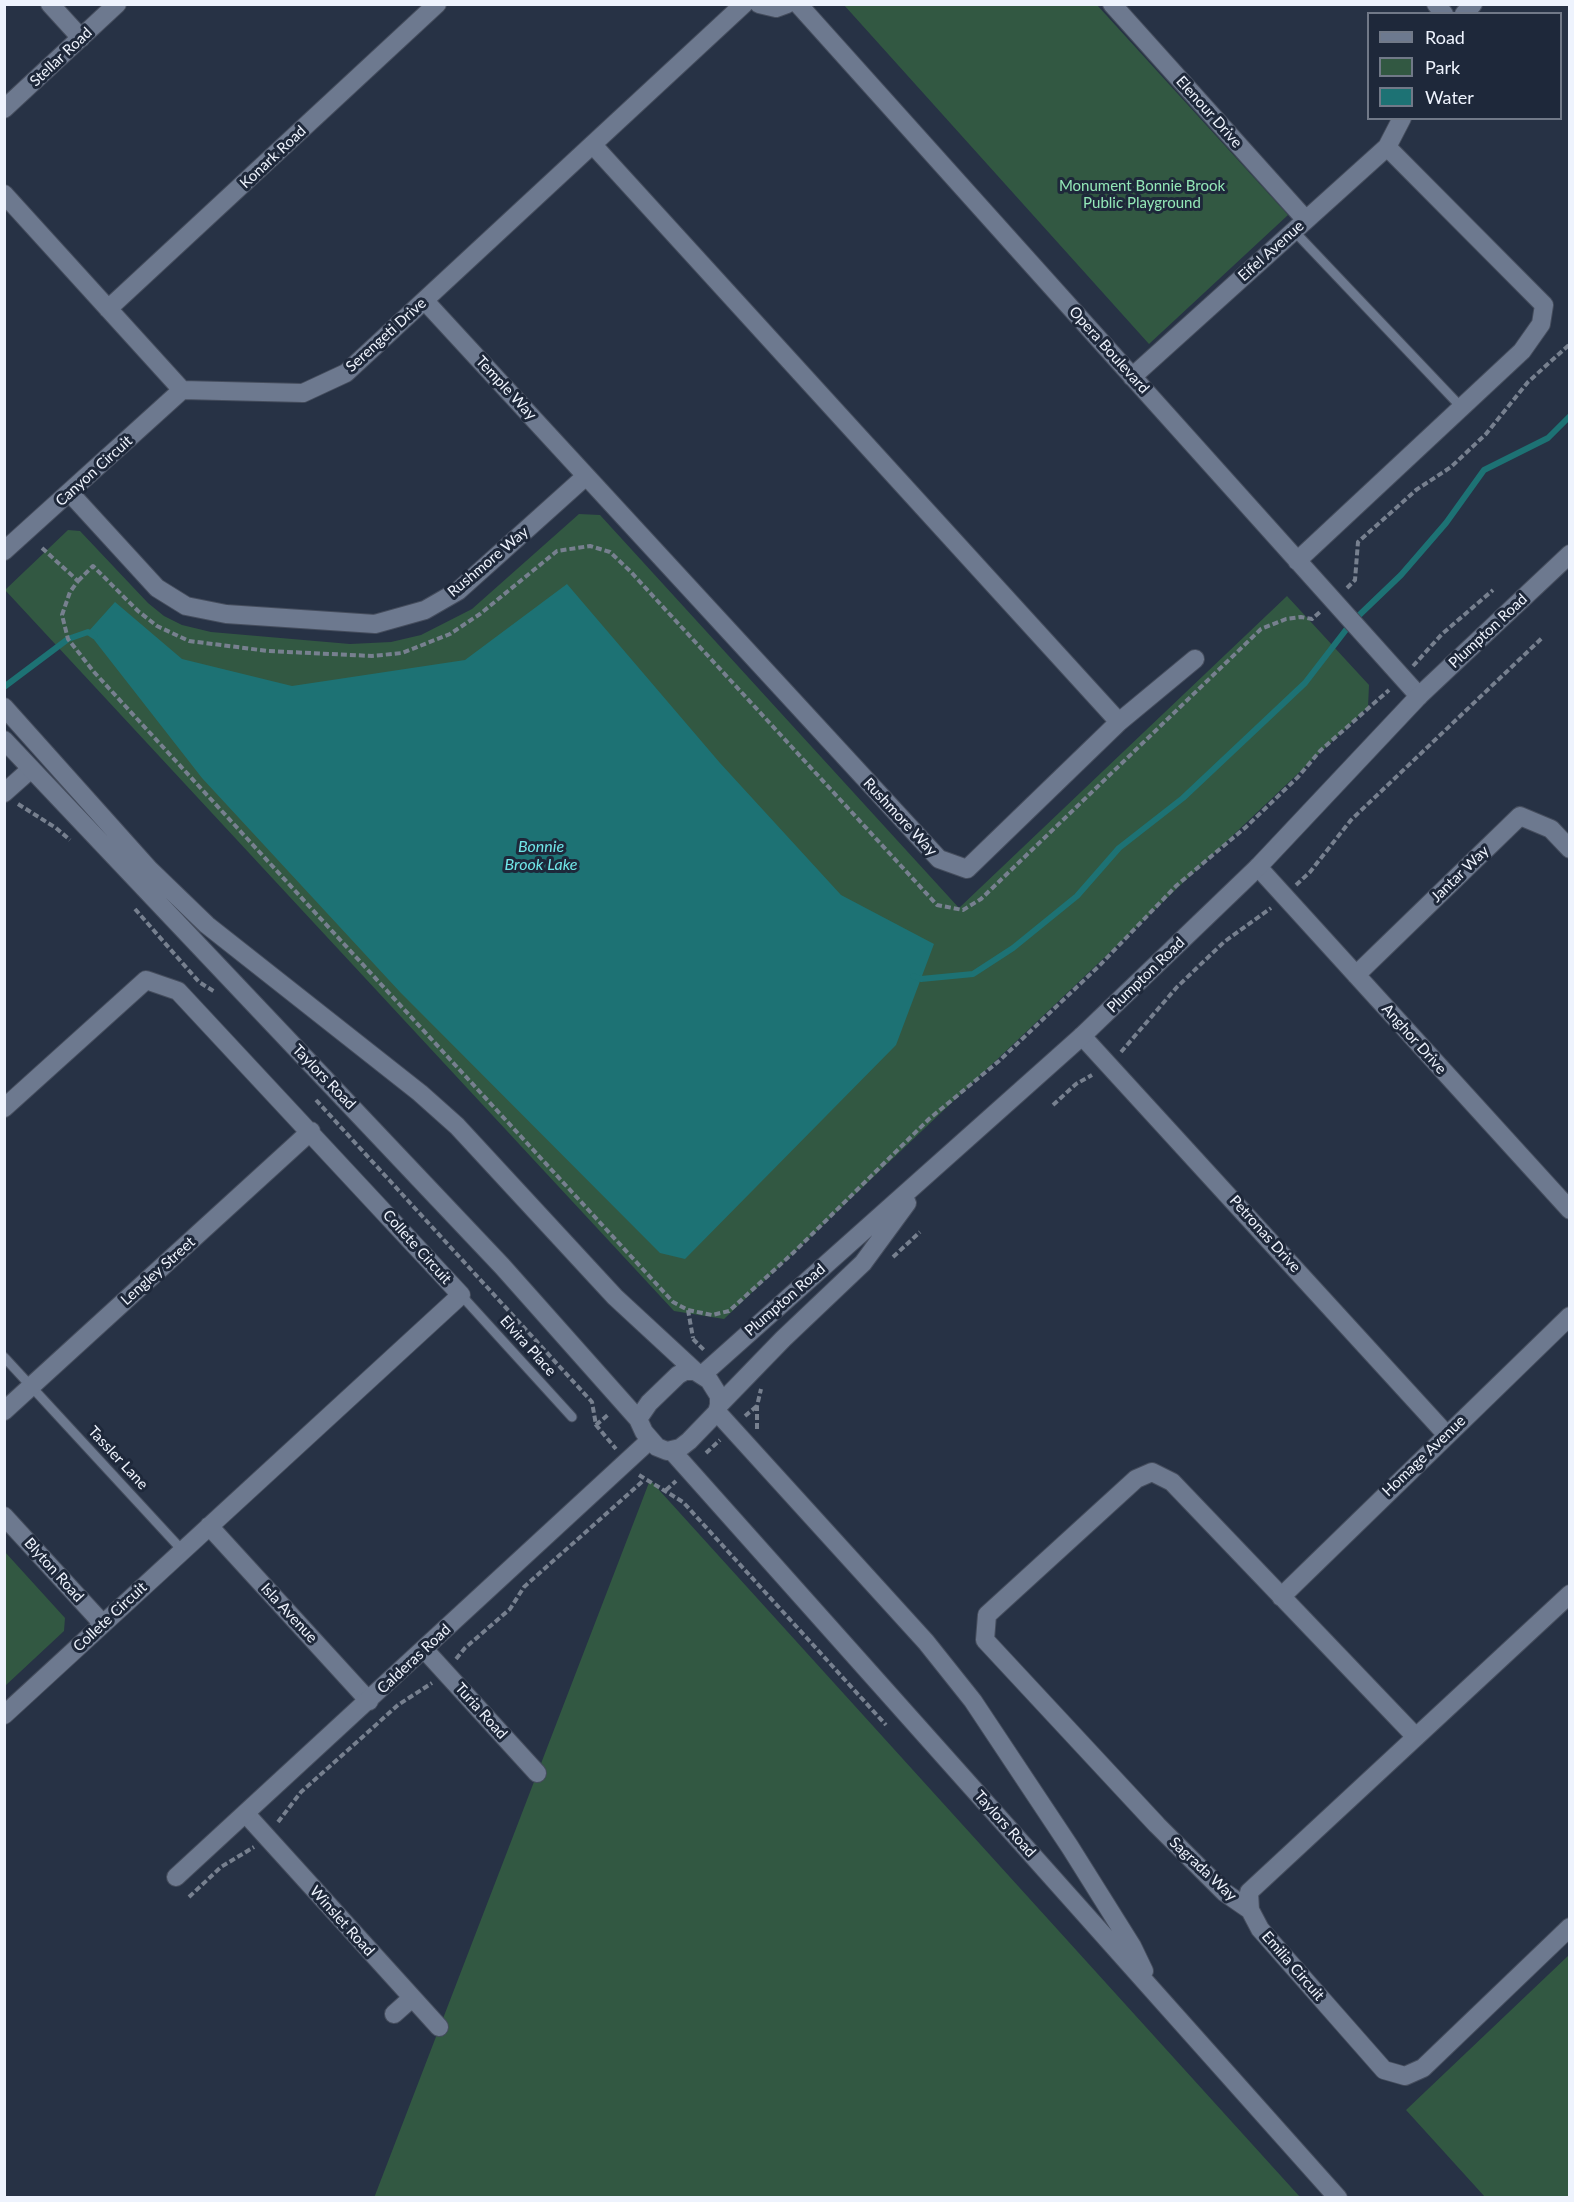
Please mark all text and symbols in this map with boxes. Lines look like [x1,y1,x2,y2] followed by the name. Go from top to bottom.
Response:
[1367,12,1562,120] legend
[26,24,96,90] street label: Stellar Road
[1425,26,1465,48] text: Road
[1425,56,1460,78] text: Park
[1172,72,1246,152] street label: Elenour Drive
[1425,86,1474,108] text: Water
[236,122,310,192] street label: Konark Road
[1059,177,1225,212] park label: Monument Bonnie Brook Public Playground
[1234,217,1308,285] street label: Eifel Avenue
[342,294,430,376] street label: Serengeti Drive
[1065,303,1153,397] street label: Opera Boulevard
[472,352,540,424] street label: Temple Way
[52,432,136,510] street label: Canyon Circuit
[444,523,532,601] street label: Rushmore Way
[1445,590,1531,672] street label: Plumpton Road
[859,774,941,860] street label: Rushmore Way
[505,837,577,875] water label: Bonnie Brook Lake
[1427,842,1493,906] street label: Jantar Way
[1103,934,1189,1016] street label: Plumpton Road
[1378,1000,1450,1078] street label: Anghor Drive
[289,1041,359,1113] street label: Taylors Road
[1226,1192,1304,1276] street label: Petronas Drive
[379,1206,455,1288] street label: Collete Circuit
[117,1233,199,1309] street label: Lengley Street
[741,1260,829,1340] street label: Plumpton Road
[496,1312,560,1380] street label: Elvira Place
[1379,1412,1469,1500] street label: Homage Avenue
[84,1423,152,1493] street label: Tassler Lane
[20,1534,88,1606] street label: Blyton Road
[70,1578,150,1656] street label: Collete Circuit
[257,1579,321,1647] street label: Isla Avenue
[374,1620,454,1698] street label: Calderas Road
[451,1679,511,1743] street label: Turia Road
[970,1787,1040,1861] street label: Taylors Road
[1166,1833,1240,1905] street label: Sagrada Way
[306,1882,378,1960] street label: Winslet Road
[1258,1928,1328,2004] street label: Emilia Circuit

